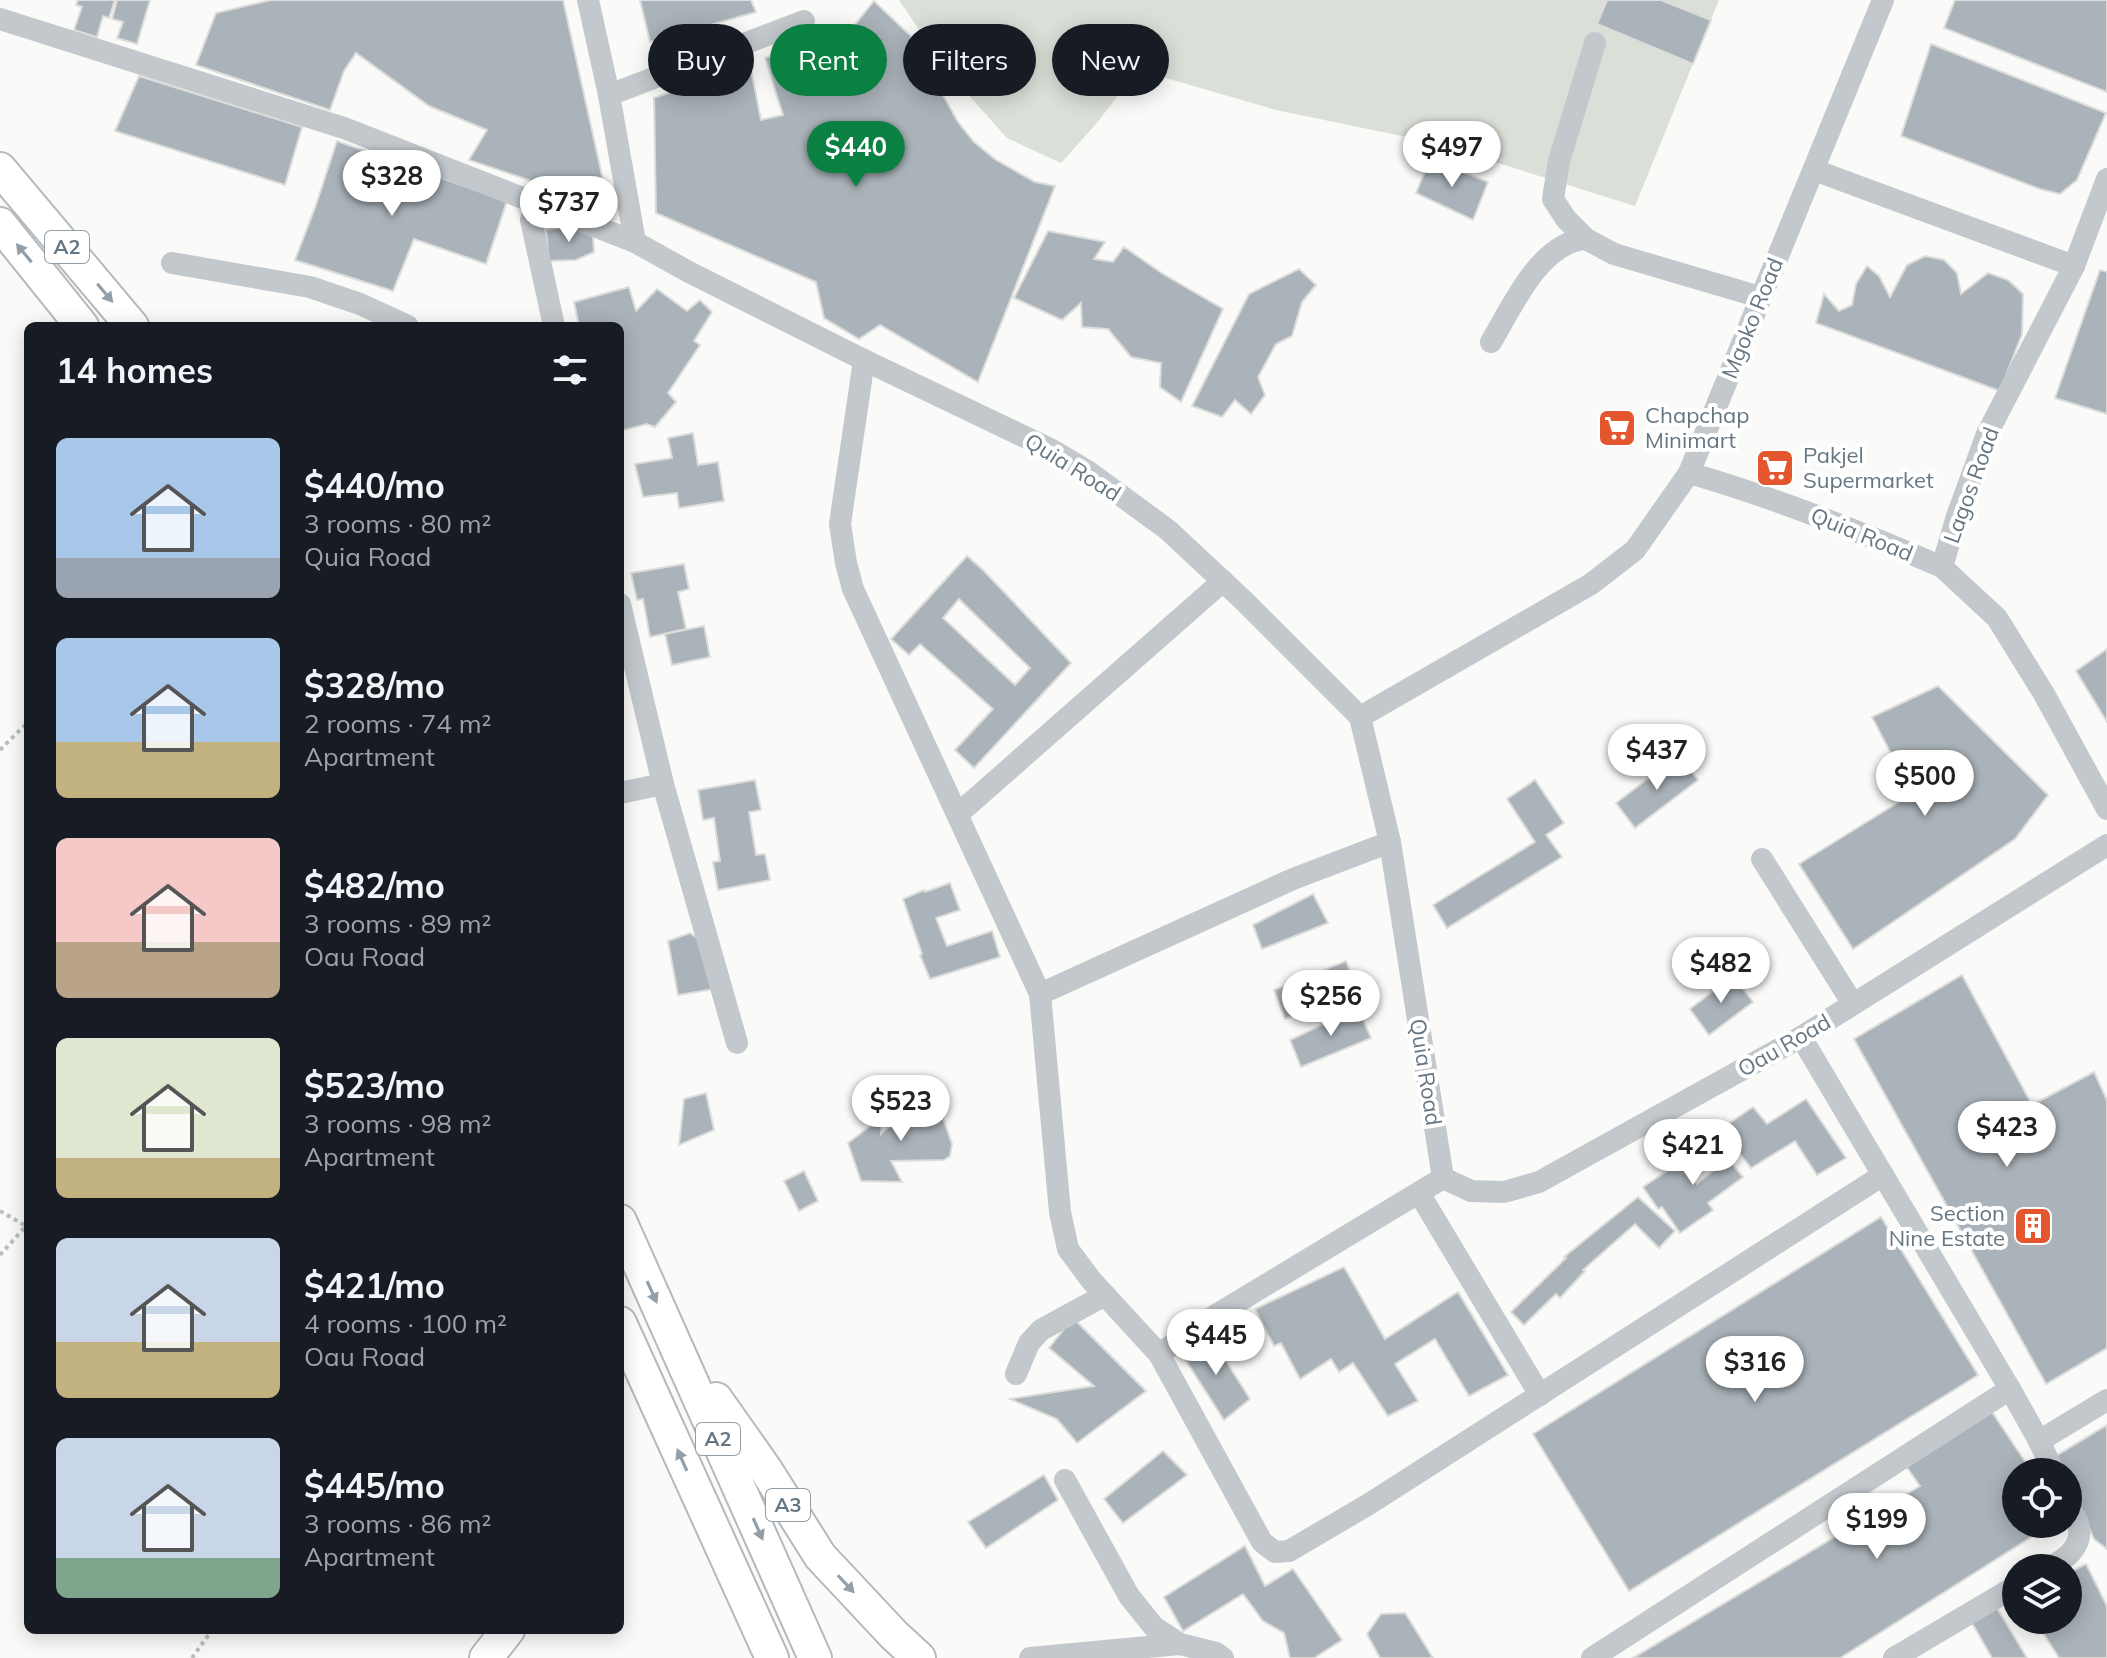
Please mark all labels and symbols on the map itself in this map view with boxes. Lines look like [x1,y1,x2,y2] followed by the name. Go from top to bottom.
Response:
[809,121,903,189] pin: $440
[1405,121,1499,189] pin: $497
[345,150,439,218] pin: $328
[522,176,616,244] pin: $737
[45,231,89,263] road number: A2
[16,243,33,263] one-way arrow
[1715,253,1789,383] street label: Mgoko Road
[96,283,113,303] one-way arrow
[1645,401,1750,454] place label: Chapchap Minimart
[1596,407,1638,449] supermarket icon: Chapchap Minimart
[1937,423,2005,547] street label: Lagos Road
[1020,427,1126,507] street label: Quia Road
[1803,441,1934,494] place label: Pakjel Supermarket
[1754,447,1796,489] supermarket icon: Pakjel Supermarket
[1807,501,1917,567] street label: Quia Road
[1610,724,1704,792] pin: $437
[1878,750,1972,818] pin: $500
[1674,937,1768,1005] pin: $482
[1284,970,1378,1038] pin: $256
[1733,1007,1835,1083] street label: Oau Road
[1404,1017,1448,1127] street label: Quia Road
[854,1075,948,1143] pin: $523
[1960,1101,2054,1169] pin: $423
[1646,1119,1740,1187] pin: $421
[1889,1199,2005,1252] place label: Section Nine Estate
[2012,1205,2054,1247] building icon: Section Nine Estate
[645,1280,659,1304] one-way arrow
[1169,1309,1263,1377] pin: $445
[1708,1336,1802,1404] pin: $316
[696,1423,740,1455] road number: A2
[675,1448,689,1471] one-way arrow
[766,1489,810,1521] road number: A3
[1830,1493,1924,1561] pin: $199
[751,1517,764,1541] one-way arrow
[837,1574,855,1593] one-way arrow

